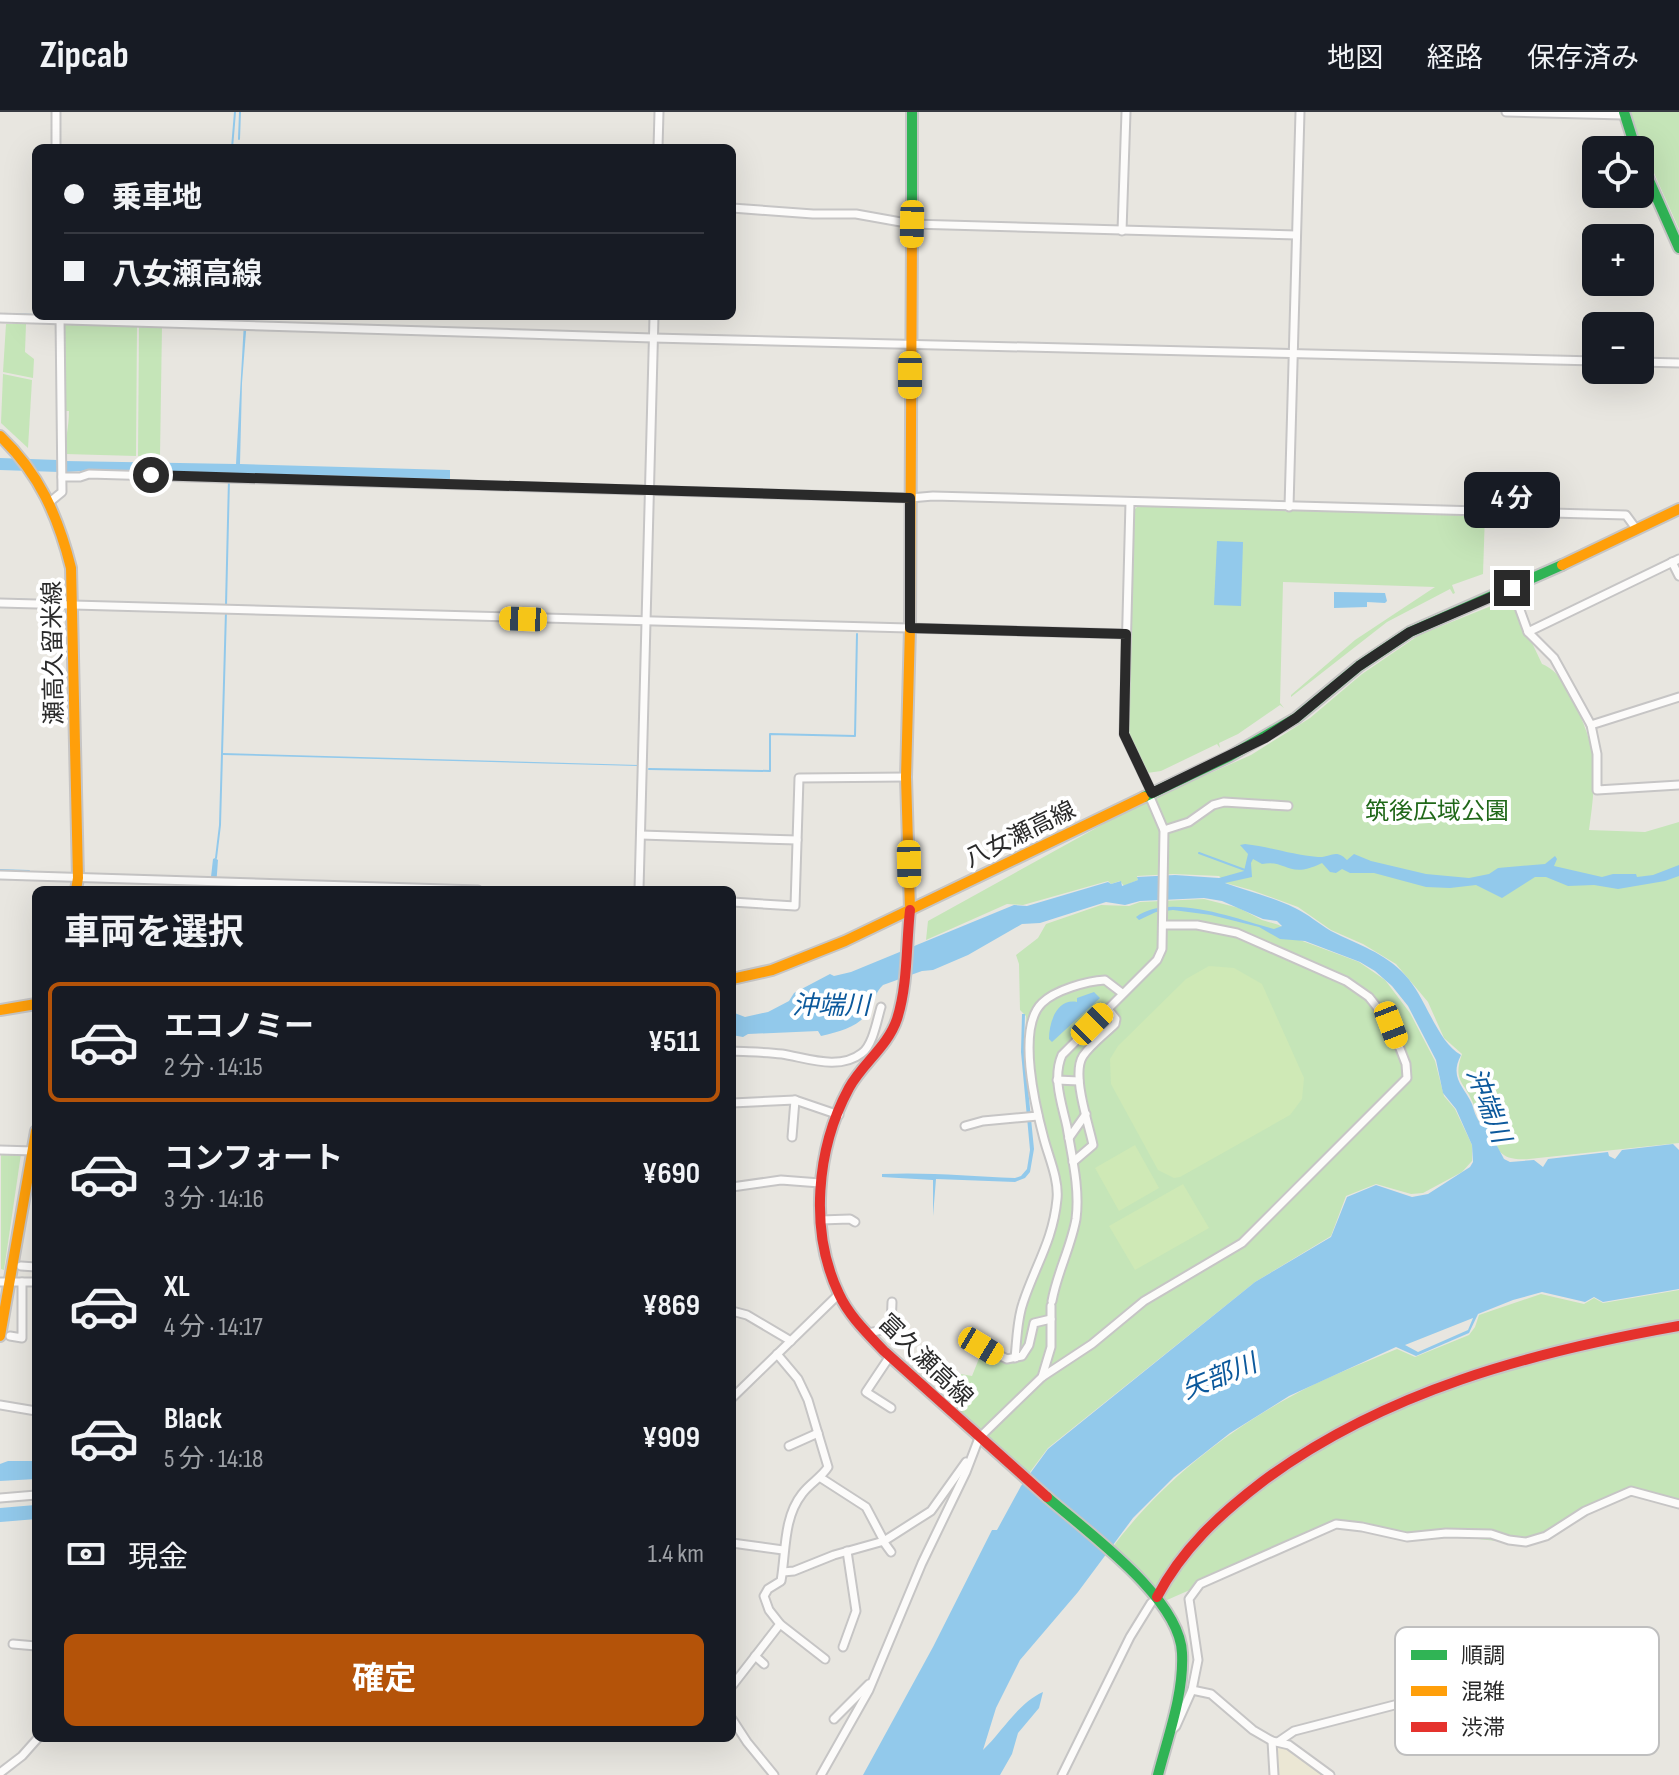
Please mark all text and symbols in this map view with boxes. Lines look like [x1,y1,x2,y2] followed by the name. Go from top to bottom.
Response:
[40,33,129,78] text: Zipcab
[1327,42,1383,75] text: 地図
[1427,42,1483,75] text: 経路
[1527,42,1639,75] text: 保存済み
[1582,136,1654,384] map controls
[1582,136,1654,208] button: locate
[112,180,202,216] text: 乗車地
[900,200,924,248] car
[1582,224,1654,296] button: +
[112,257,262,293] text: 八女瀬高線
[1582,312,1654,384] button: −
[898,351,922,399] car
[133,457,169,493] route start
[1464,472,1560,528] callout: 4 分
[1491,484,1533,515] text: 4 分
[1494,570,1530,606] route end
[38,581,69,725] street label: 瀬高久留米線
[499,606,547,632] car
[960,795,1081,874] street label: 八女瀬高線
[1365,797,1509,826] park label: 筑後広域公園
[897,840,921,888] car
[64,912,244,955] text: 車両を選択
[792,991,873,1022] water label: 沖端川
[1371,998,1411,1052] car
[1067,999,1117,1049] car
[68,1006,140,1078] icon: car
[164,1009,314,1045] text: エコノミー
[648,1024,700,1060] text: ¥511
[164,1052,263,1083] text: 2 分 · 14:15
[1459,1064,1517,1150] water label: 沖端川
[68,1138,140,1210] icon: car
[164,1141,343,1177] text: コンフォート
[642,1156,700,1192] text: ¥690
[164,1184,264,1215] text: 3 分 · 14:16
[164,1269,190,1305] text: XL
[68,1270,140,1342] icon: car
[642,1288,700,1324] text: ¥869
[872,1308,979,1412] street label: 富久瀬高線
[164,1312,263,1343] text: 4 分 · 14:17
[954,1323,1008,1369] car
[1178,1347,1264,1406] water label: 矢部川
[164,1401,222,1437] text: Black
[68,1402,140,1474] icon: car
[642,1420,700,1456] text: ¥909
[164,1444,263,1475] text: 5 分 · 14:18
[64,1532,108,1576] icon: cash
[648,1539,704,1570] text: 1.4 km
[128,1540,188,1576] text: 現金
[1395,1627,1659,1755] legend
[64,1634,704,1726] button: 確定
[1461,1643,1505,1670] text: 順調
[1461,1679,1505,1706] text: 混雑
[1461,1715,1505,1742] text: 渋滞

